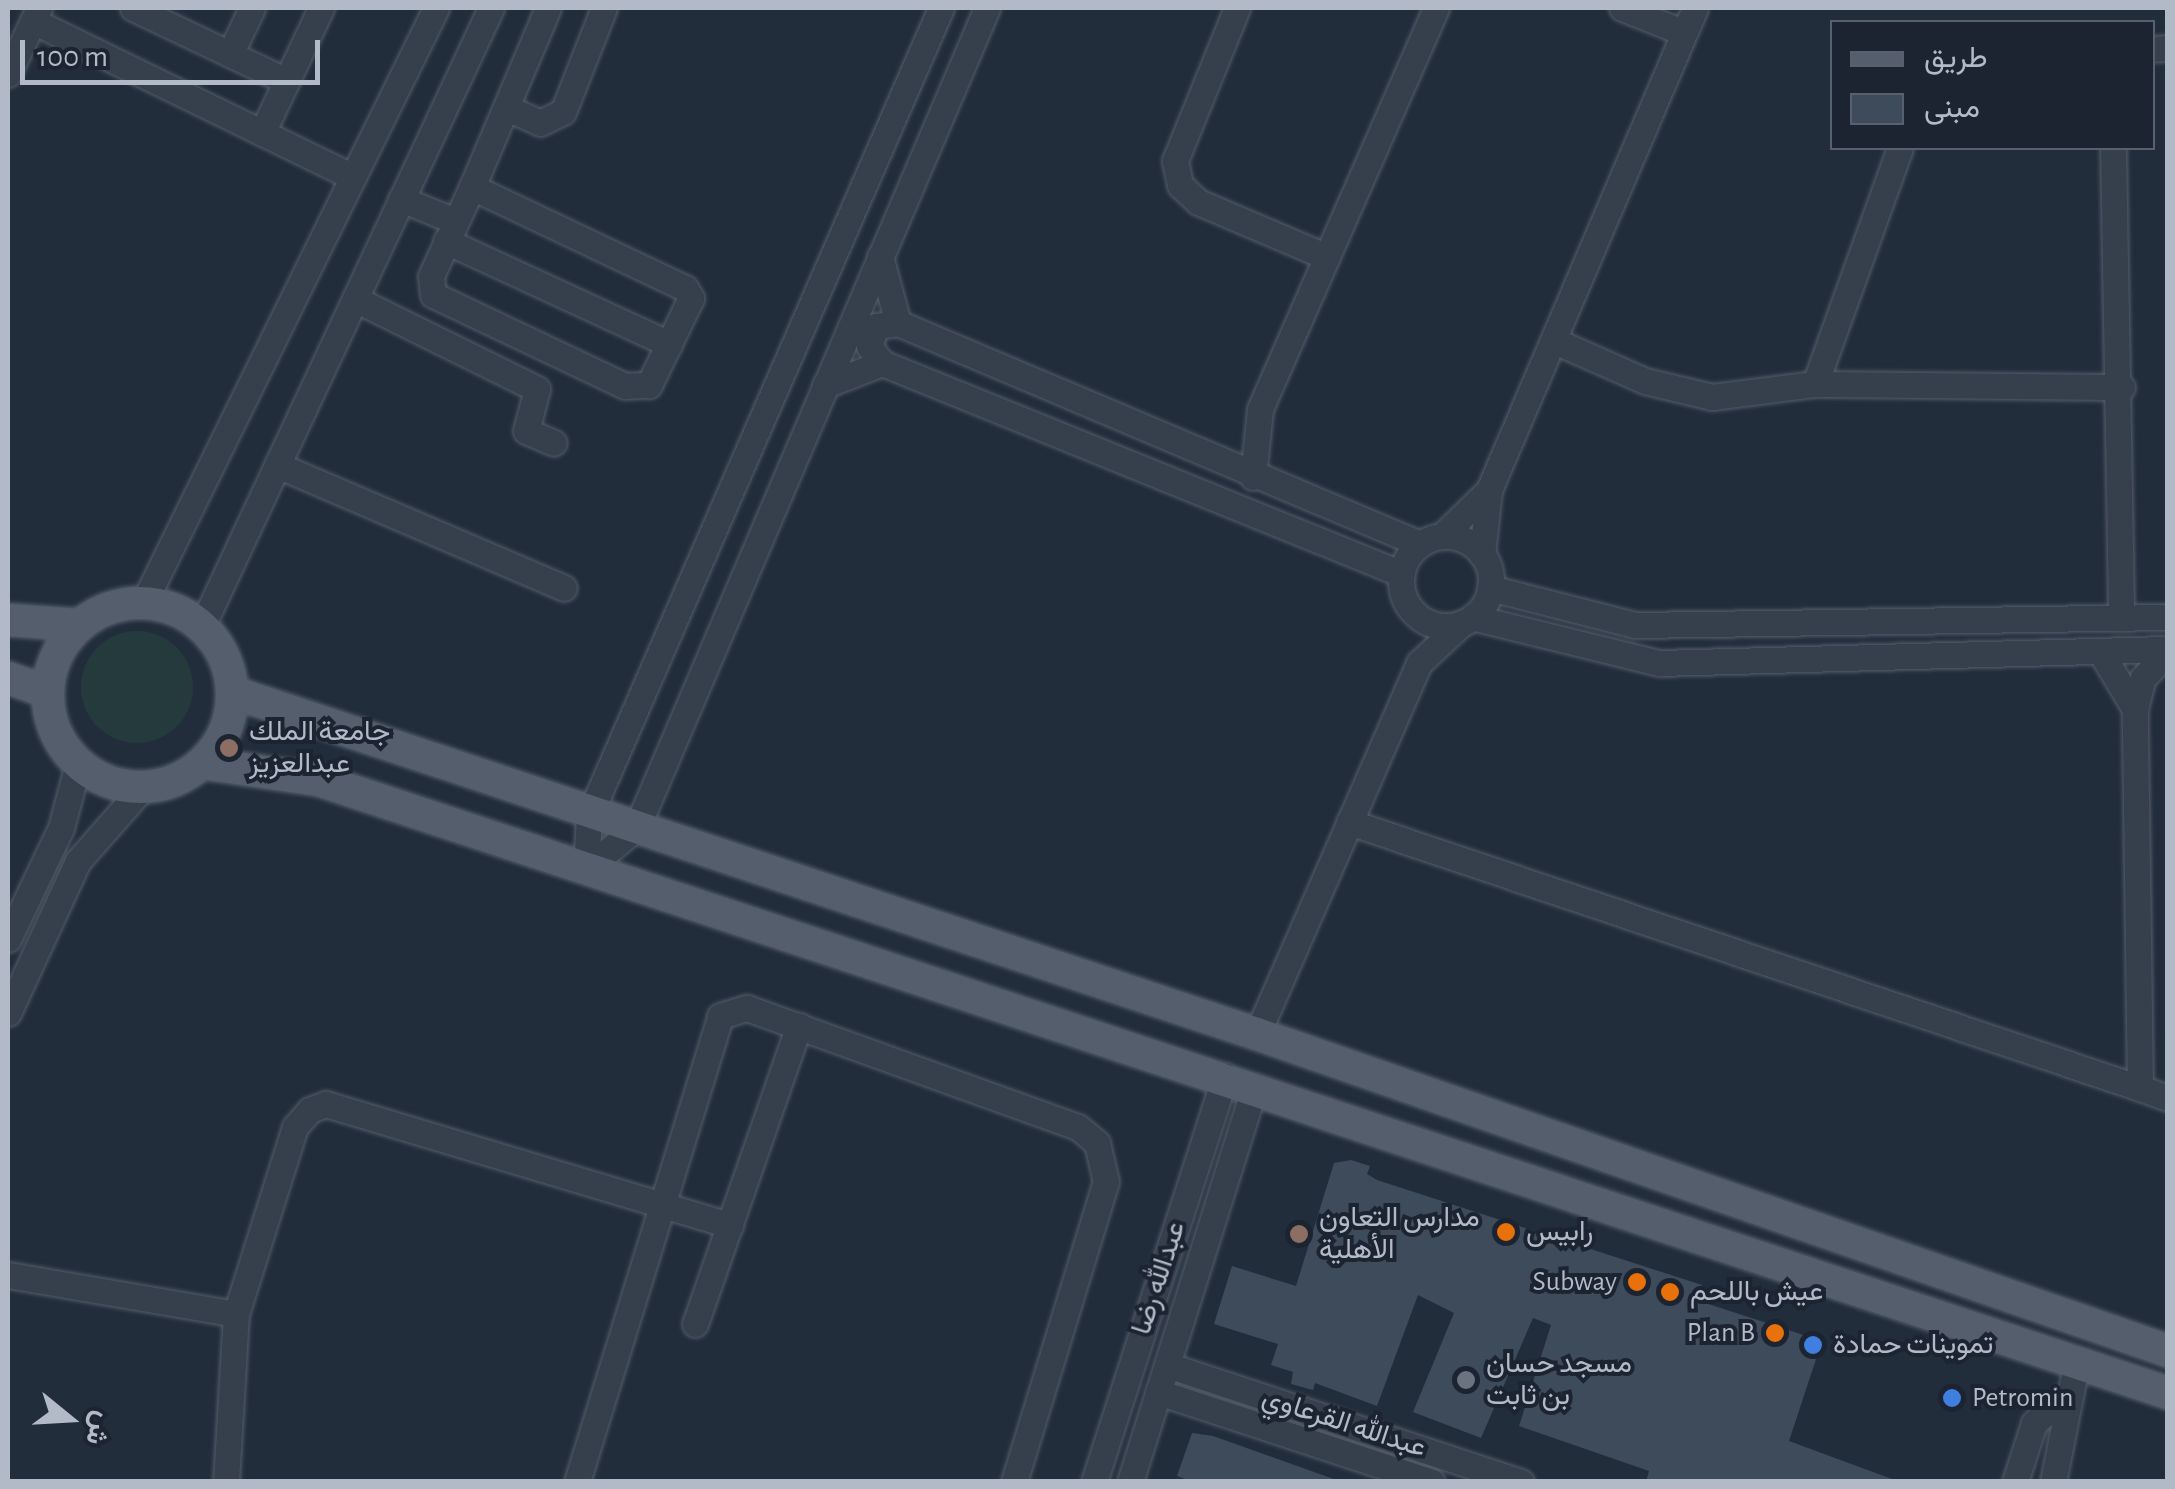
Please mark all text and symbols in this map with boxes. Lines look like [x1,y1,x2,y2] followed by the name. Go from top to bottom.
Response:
[25,20,325,82] scale bar
[1830,20,2155,150] legend
[37,42,108,72] text: 100 m
[1924,43,1988,73] text: طريق
[1924,93,1980,123] text: مبنى
[249,715,390,781] place label: جامعة الملك عبدالعزيز
[218,737,240,759] marker: جامعة الملك عبدالعزيز
[1319,1201,1480,1267] place label: مدارس التعاون الأهلية
[1526,1215,1593,1249] place label: رابيس
[1125,1217,1193,1339] street label: عبدالله رضا
[1495,1221,1517,1243] marker: رابيس
[1288,1223,1310,1245] marker: مدارس التعاون الأهلية
[1533,1265,1617,1299] place label: Subway
[1626,1271,1648,1293] marker: Subway
[1690,1275,1823,1309] place label: عيش باللحم
[1659,1281,1681,1303] marker: عيش باللحم
[1687,1316,1755,1350] place label: Plan B
[1764,1322,1786,1344] marker: Plan B
[1833,1328,1993,1362] place label: تموينات حمادة
[1802,1334,1824,1356] marker: تموينات حمادة
[1486,1347,1632,1413] place label: مسجد حسان بن ثابت
[20,1369,120,1469] north arrow
[1455,1369,1477,1391] marker: مسجد حسان بن ثابت
[1258,1381,1430,1465] street label: عبدالله القرعاوي
[1972,1381,2073,1415] place label: Petromin
[1941,1387,1963,1409] marker: Petromin
[80,1408,117,1449] text: ش

